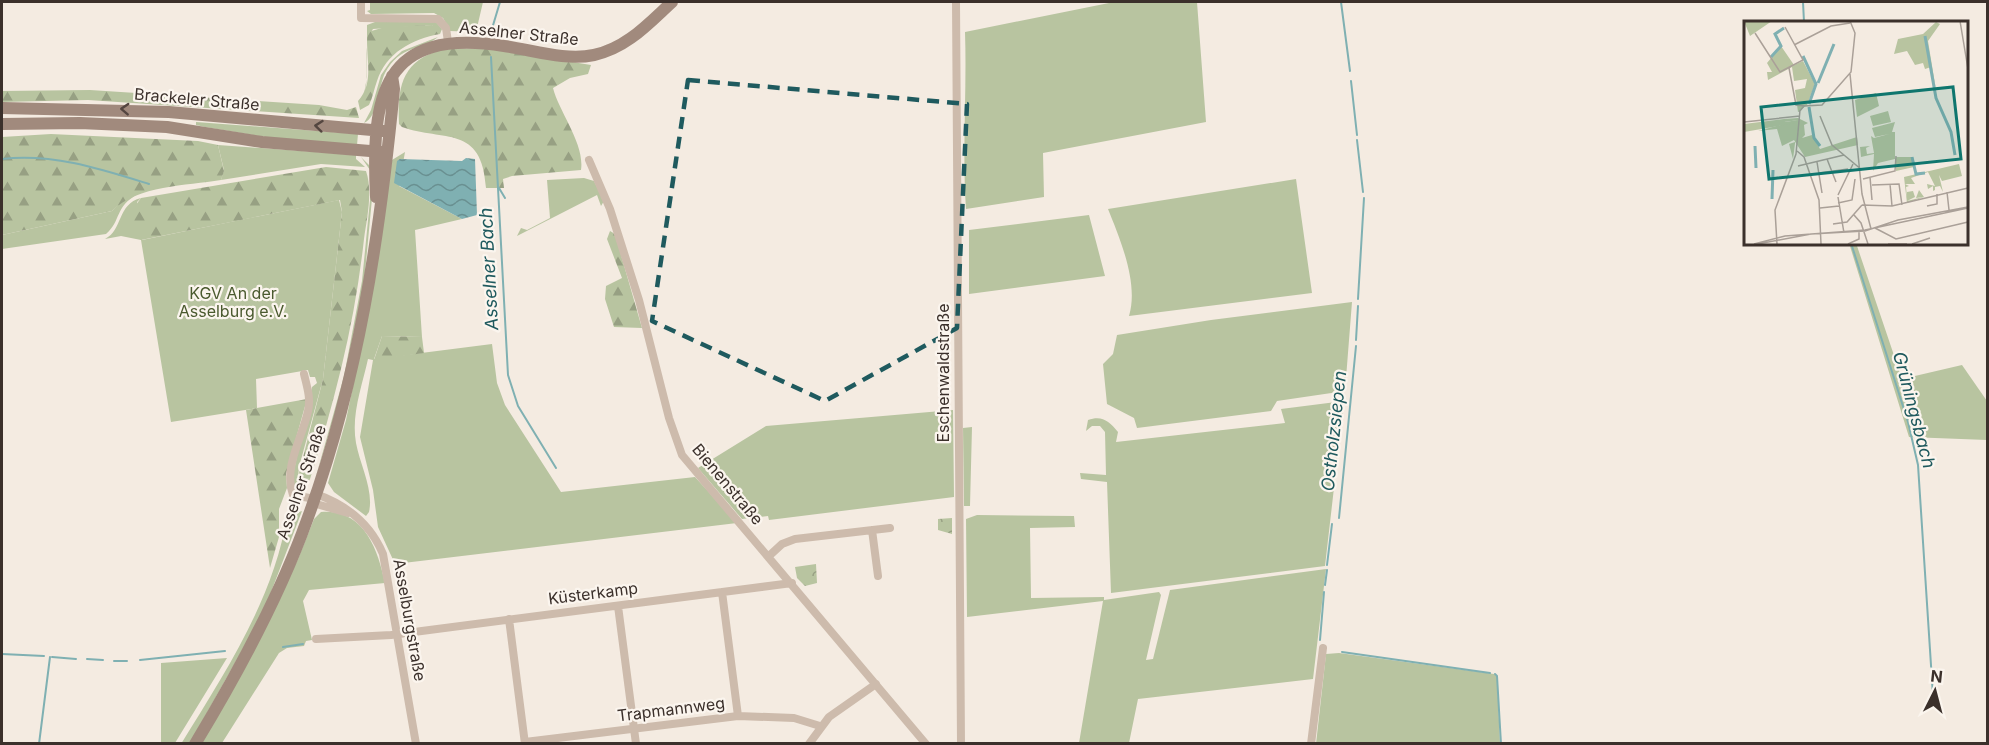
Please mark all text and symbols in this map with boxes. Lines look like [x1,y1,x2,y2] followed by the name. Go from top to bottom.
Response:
[458,17,580,49] street label: Asselner Straße
[1744,21,1968,244] inset map
[133,84,261,114] street label: Brackeler Straße
[120,103,129,116] one-way arrow
[314,120,323,133] one-way arrow
[475,207,502,332] water label: Asselner Bach
[179,283,287,321] park label: KGV An der Asselburg e.V.
[933,303,953,443] street label: Eschenwaldstraße
[1889,349,1940,471] water label: Grüningsbach
[1317,370,1350,492] water label: Ostholzsiepen
[272,422,330,542] street label: Asselner Straße
[688,439,768,529] street label: Bienenstraße
[389,557,431,683] street label: Asselburgstraße
[547,578,639,608] street label: Küsterkamp
[1905,661,1965,721] north arrow
[1929,665,1944,687] text: N
[616,692,726,726] street label: Trapmannweg

